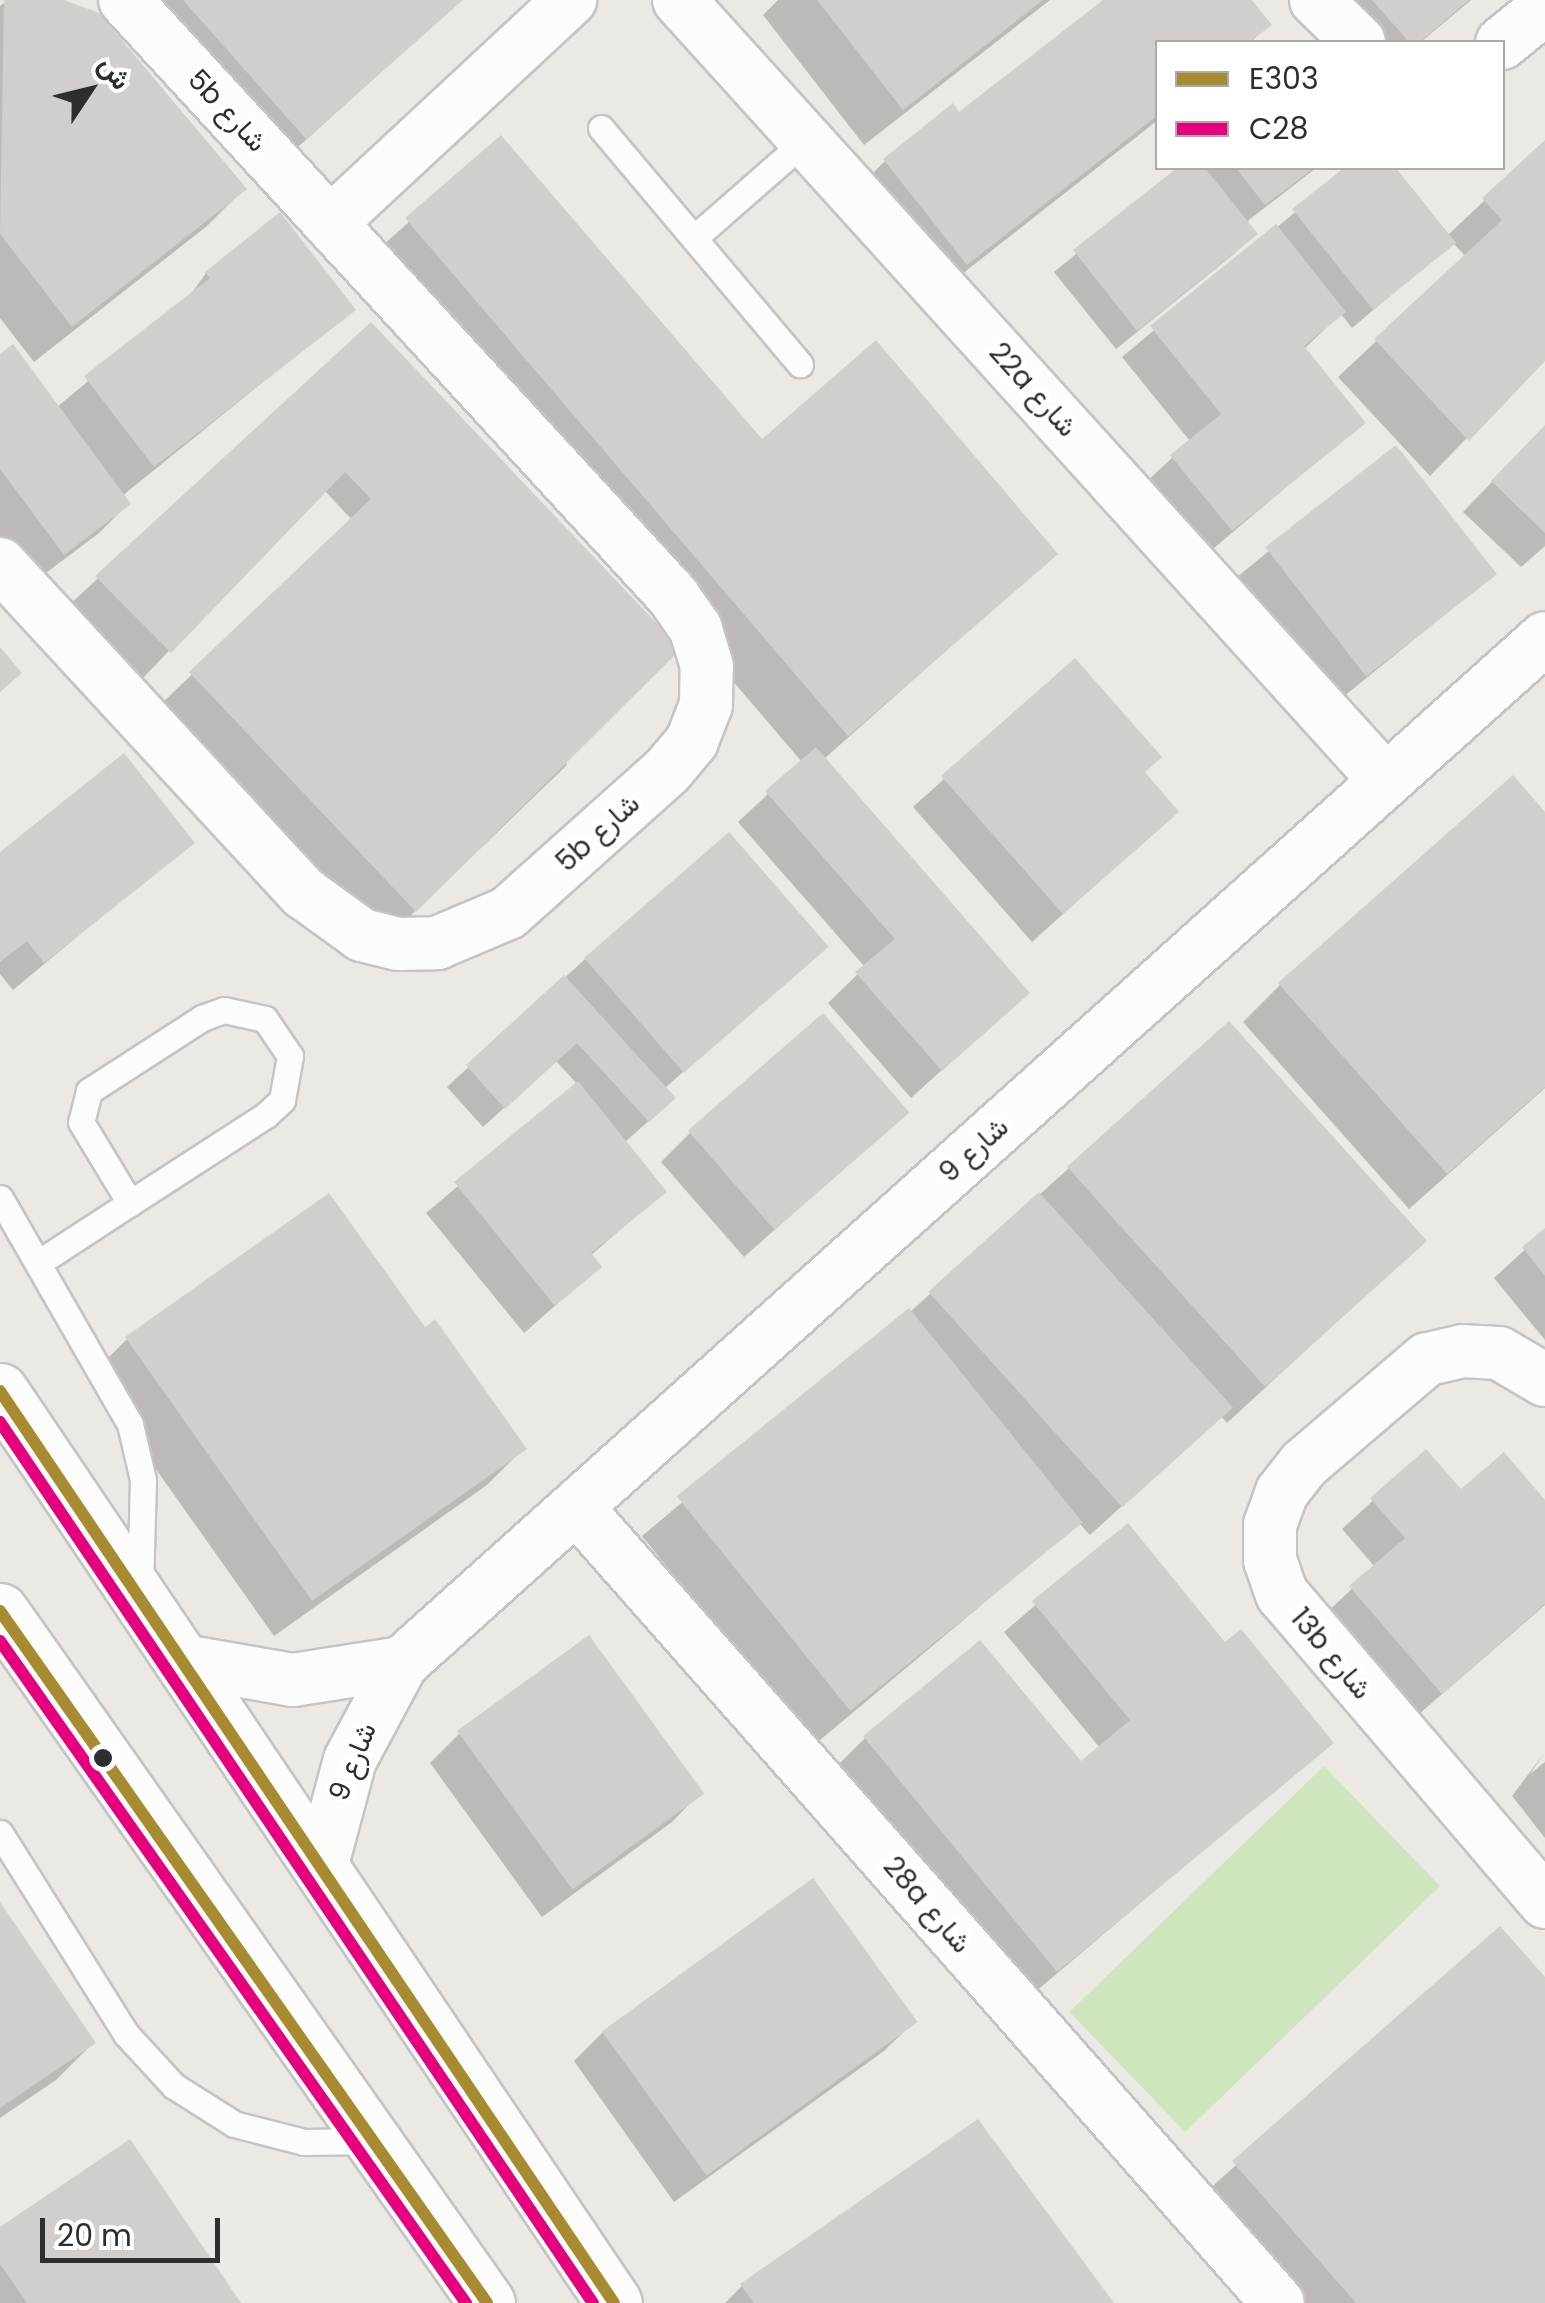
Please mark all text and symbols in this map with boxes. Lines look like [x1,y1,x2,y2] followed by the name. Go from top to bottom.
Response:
[40,40,140,140] north arrow
[1155,40,1505,170] legend
[89,48,141,97] text: ش
[1249,57,1319,100] text: E303
[181,63,273,159] street label: 5b شارع
[1249,107,1308,150] text: C28
[982,336,1084,444] street label: 22a شارع
[549,787,647,879] street label: 5b شارع
[933,1110,1015,1190] street label: شارع 9
[1283,1602,1379,1706] street label: 13b شارع
[322,1718,384,1806] street label: شارع 9
[93,1748,113,1768] unlabelled marker
[876,1850,978,1960] street label: 28a شارع
[45,2198,225,2260] scale bar
[57,2214,132,2257] text: 20 m

